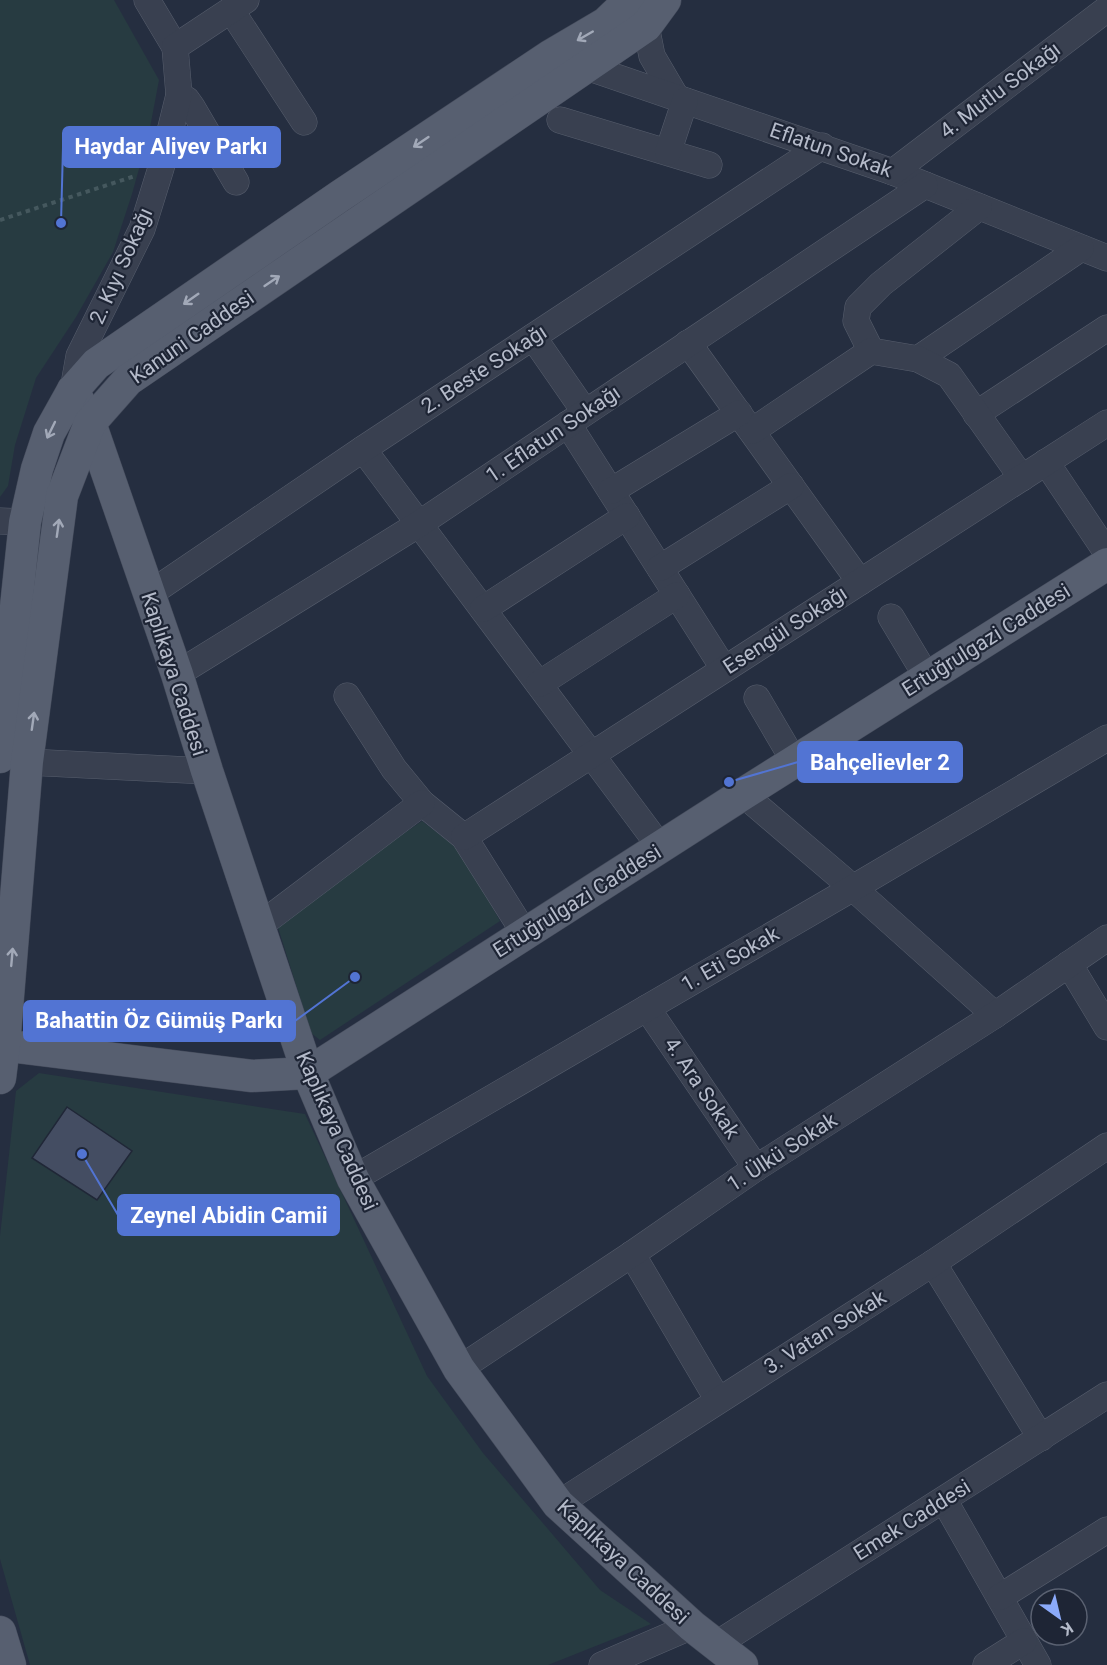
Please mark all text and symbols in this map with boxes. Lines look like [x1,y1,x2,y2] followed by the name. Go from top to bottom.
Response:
[576,30,593,42] one-way arrow
[935,37,1065,143] street label: 4. Mutlu Sokağı
[767,118,896,182] street label: Eflatun Sokak
[63,127,280,167] callout: Haydar Aliyev Parkı
[74,134,268,159] text: Haydar Aliyev Parkı
[413,136,430,148] one-way arrow
[85,204,157,328] street label: 2. Kıyı Sokağı
[264,275,280,287] one-way arrow
[126,285,258,389] street label: Kanuni Caddesi
[183,293,199,305] one-way arrow
[417,320,551,418] street label: 2. Beste Sokağı
[481,380,625,488] street label: 1. Eflatun Sokağı
[45,421,57,439] one-way arrow
[53,518,64,538] one-way arrow
[898,579,1074,701] street label: Ertuğrulgazi Caddesi
[719,581,851,679] street label: Esengül Sokağı
[136,589,212,759] street label: Kaplıkaya Caddesi
[27,711,38,731] one-way arrow
[798,742,962,782] callout: Bahçelievler 2
[810,750,950,775] text: Bahçelievler 2
[489,840,665,962] street label: Ertuğrulgazi Caddesi
[677,921,783,997] street label: 1. Eti Sokak
[6,947,17,967] one-way arrow
[24,1001,295,1041] callout: Bahattin Öz Gümüş Parkı
[35,1008,283,1033] text: Bahattin Öz Gümüş Parkı
[659,1033,745,1143] street label: 4. Ara Sokak
[291,1048,383,1214] street label: Kaplıkaya Caddesi
[723,1107,842,1196] street label: 1. Ülkü Sokak
[118,1195,339,1235] callout: Zeynel Abidin Camii
[130,1203,328,1228] text: Zeynel Abidin Camii
[760,1285,891,1379] street label: 3. Vatan Sokak
[849,1475,975,1565] street label: Emek Caddesi
[552,1495,694,1629] street label: Kaplıkaya Caddesi
[1029,1587,1089,1647] north arrow
[1057,1618,1077,1640] text: K

